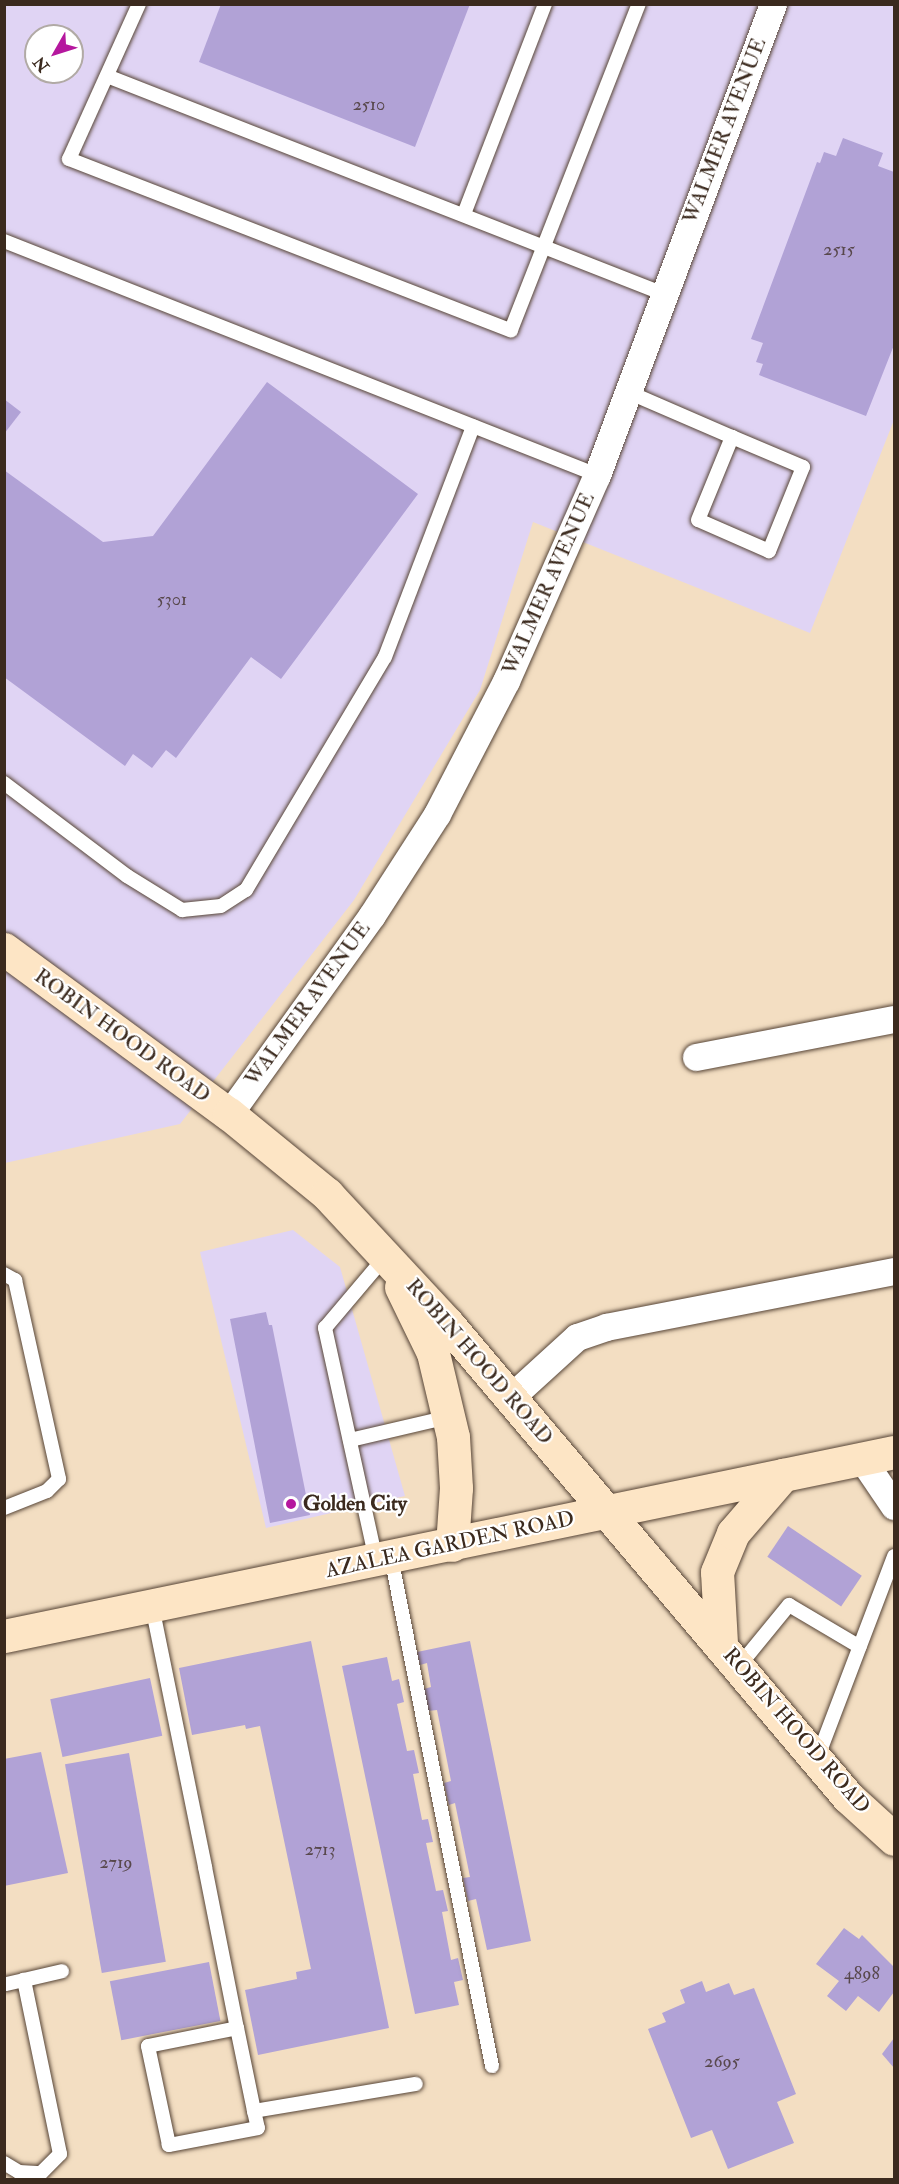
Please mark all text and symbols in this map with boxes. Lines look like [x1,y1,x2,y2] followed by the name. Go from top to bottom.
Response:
[24,24,84,84] north arrow
[678,34,772,228] street label: WALMER AVENUE
[29,52,54,76] text: N
[353,94,385,116] house number: 2510
[823,239,855,261] house number: 2515
[497,489,601,679] street label: WALMER AVENUE
[157,589,187,611] house number: 5301
[240,917,376,1091] street label: WALMER AVENUE
[29,964,215,1108] street label: ROBIN HOOD ROAD
[400,1274,558,1450] street label: ROBIN HOOD ROAD
[303,1491,407,1517] place label: Golden City
[284,1497,298,1511] marker: Golden City
[323,1506,577,1584] street label: AZALEA GARDEN ROAD
[717,1643,875,1819] street label: ROBIN HOOD ROAD
[305,1839,335,1861] house number: 2713
[100,1852,132,1874] house number: 2719
[844,1963,880,1985] house number: 4898
[704,2051,740,2073] house number: 2695

